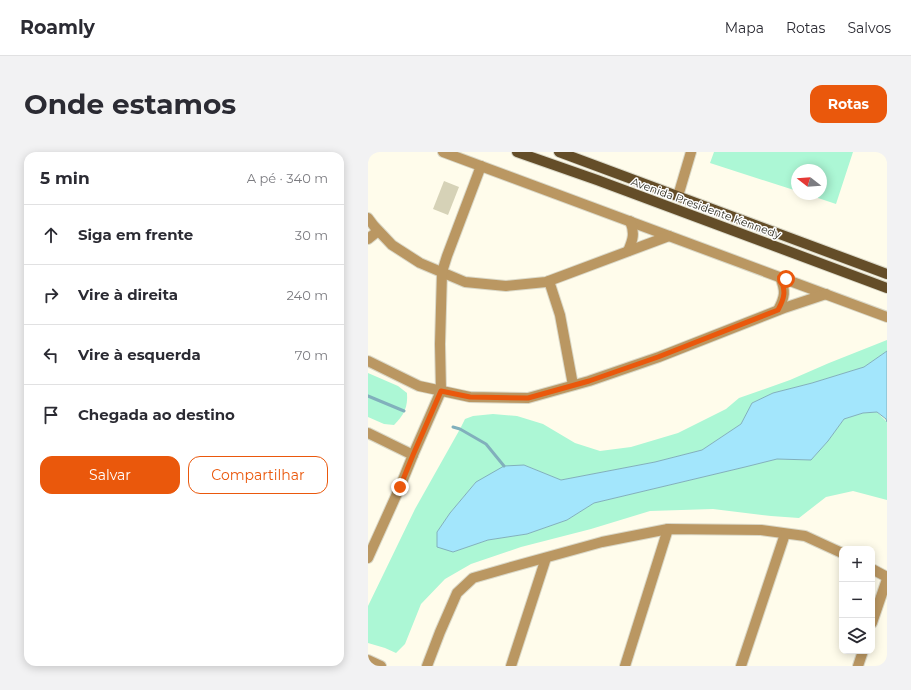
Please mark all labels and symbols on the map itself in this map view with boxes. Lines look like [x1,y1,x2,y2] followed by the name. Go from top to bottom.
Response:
[791,164,827,200] north arrow
[629,174,783,242] street label: Avenida Presidente Kennedy
[777,270,795,288] route start
[391,478,409,496] route end

